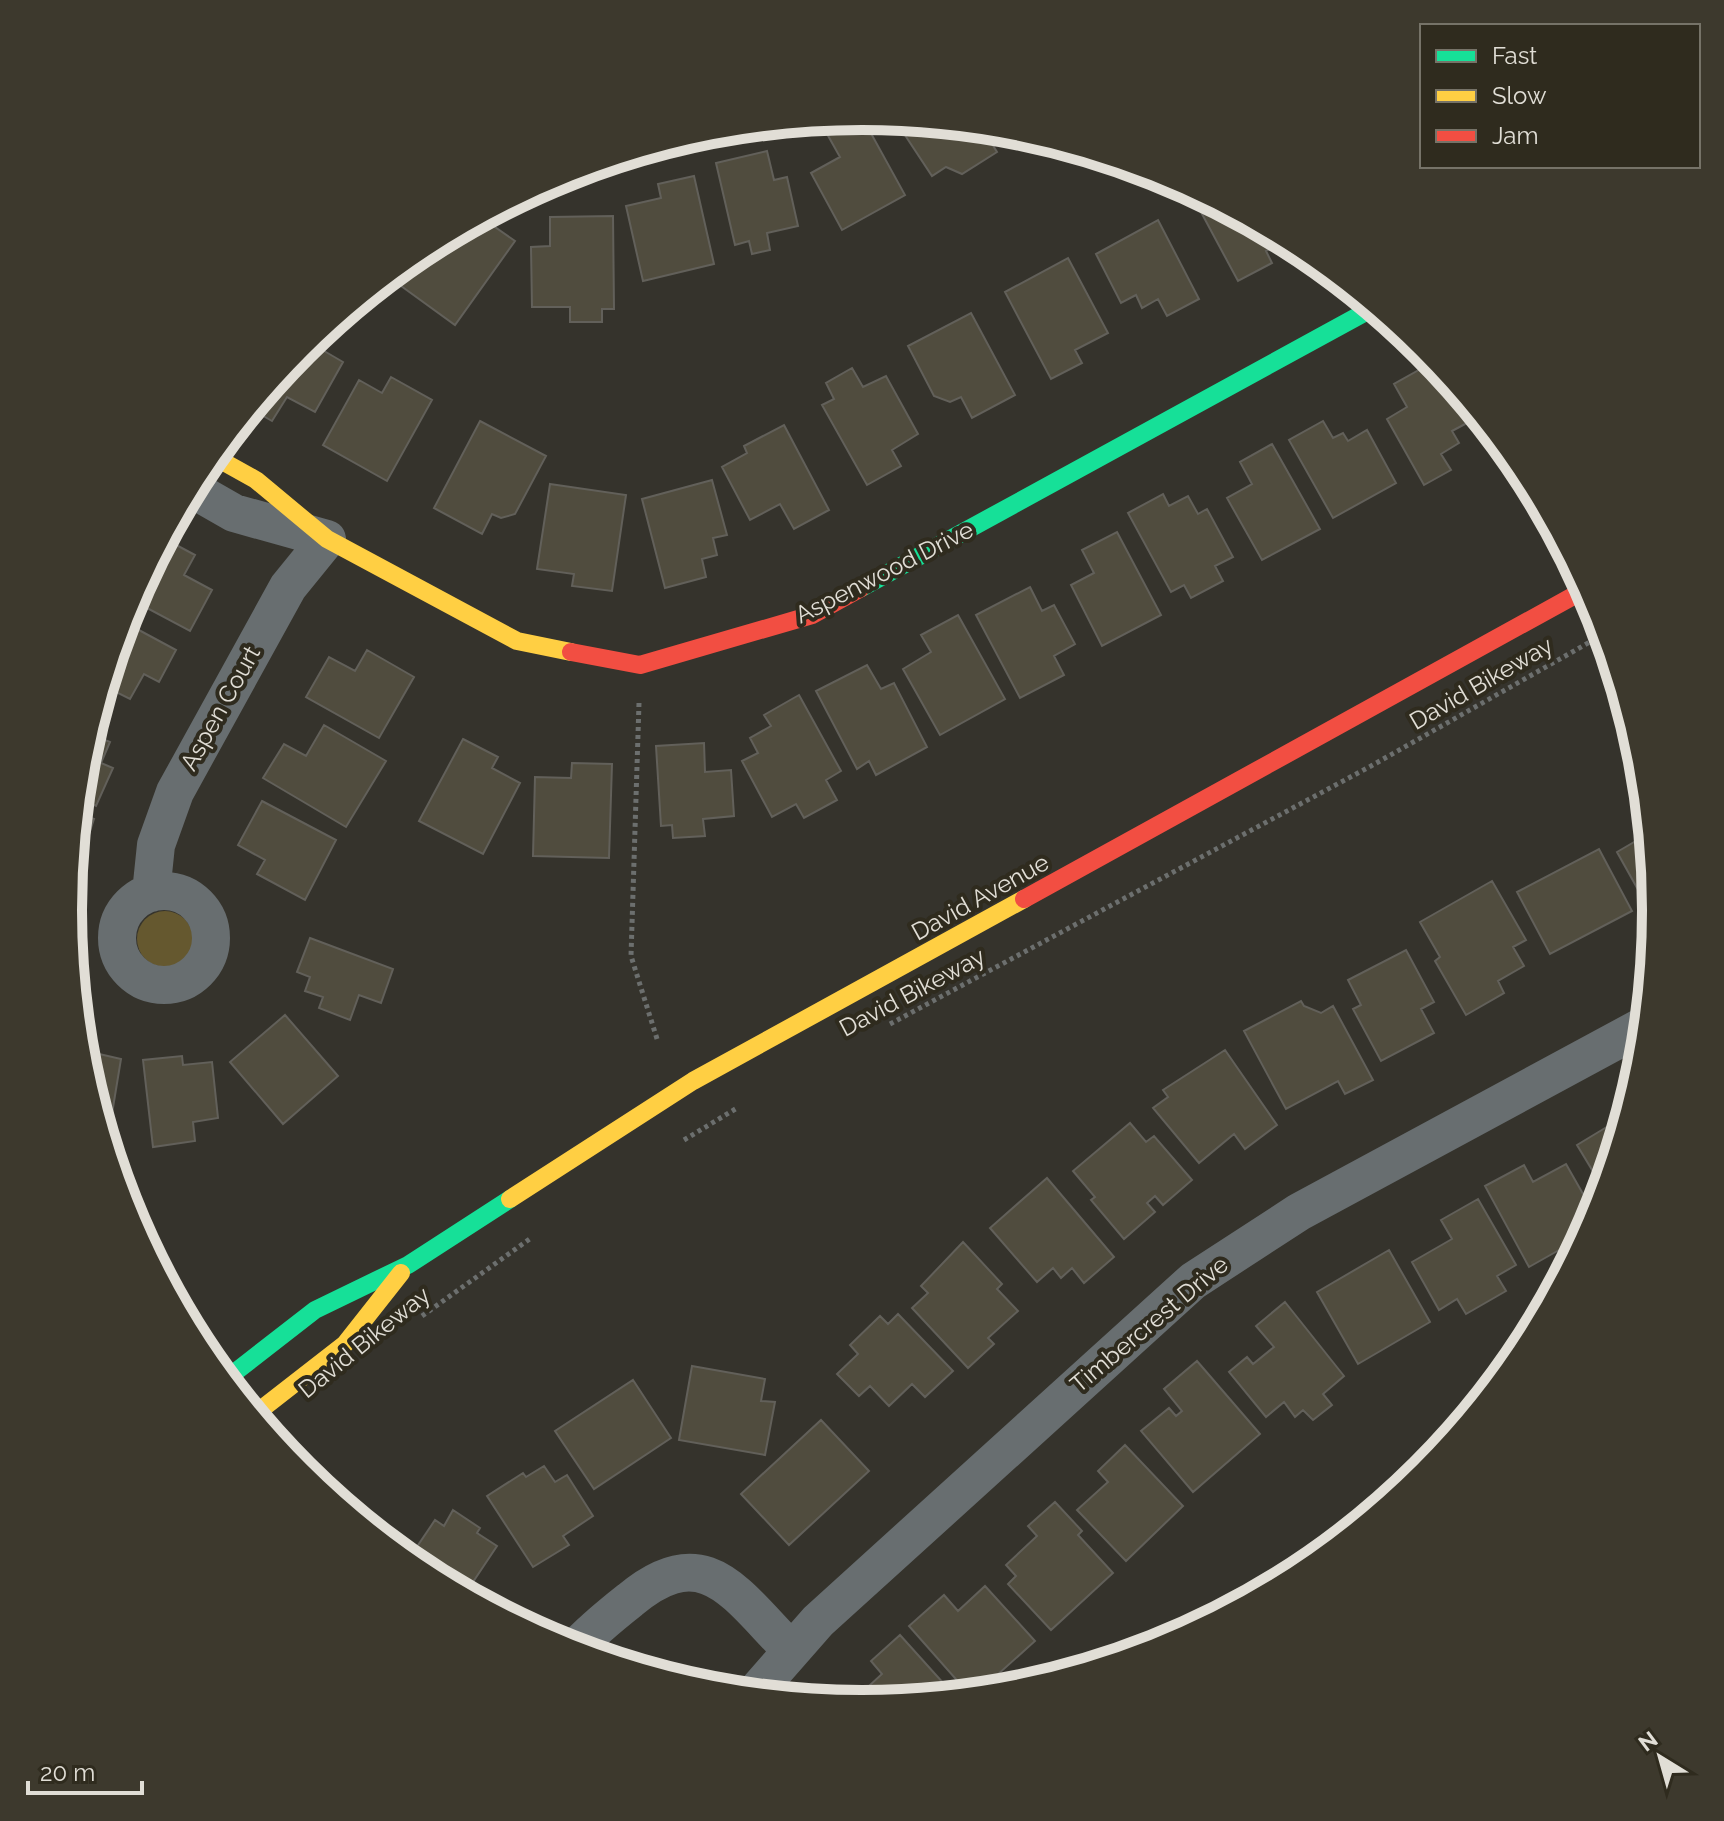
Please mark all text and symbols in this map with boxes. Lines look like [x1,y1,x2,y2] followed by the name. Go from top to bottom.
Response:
[1420,24,1700,168] legend
[1492,41,1537,70] text: Fast
[1492,81,1547,110] text: Slow
[1492,121,1538,150] text: Jam
[790,515,978,629] street label: Aspenwood Drive
[1404,630,1558,736] street label: David Bikeway
[174,641,266,775] street label: Aspen Court
[906,847,1054,947] street label: David Avenue
[834,941,990,1043] street label: David Bikeway
[1064,1250,1234,1398] street label: Timbercrest Drive
[292,1280,436,1404] street label: David Bikeway
[1620,1717,1700,1797] north arrow
[1633,1726,1662,1756] text: N
[28,1745,142,1795] scale bar
[40,1758,95,1787] text: 20 m

